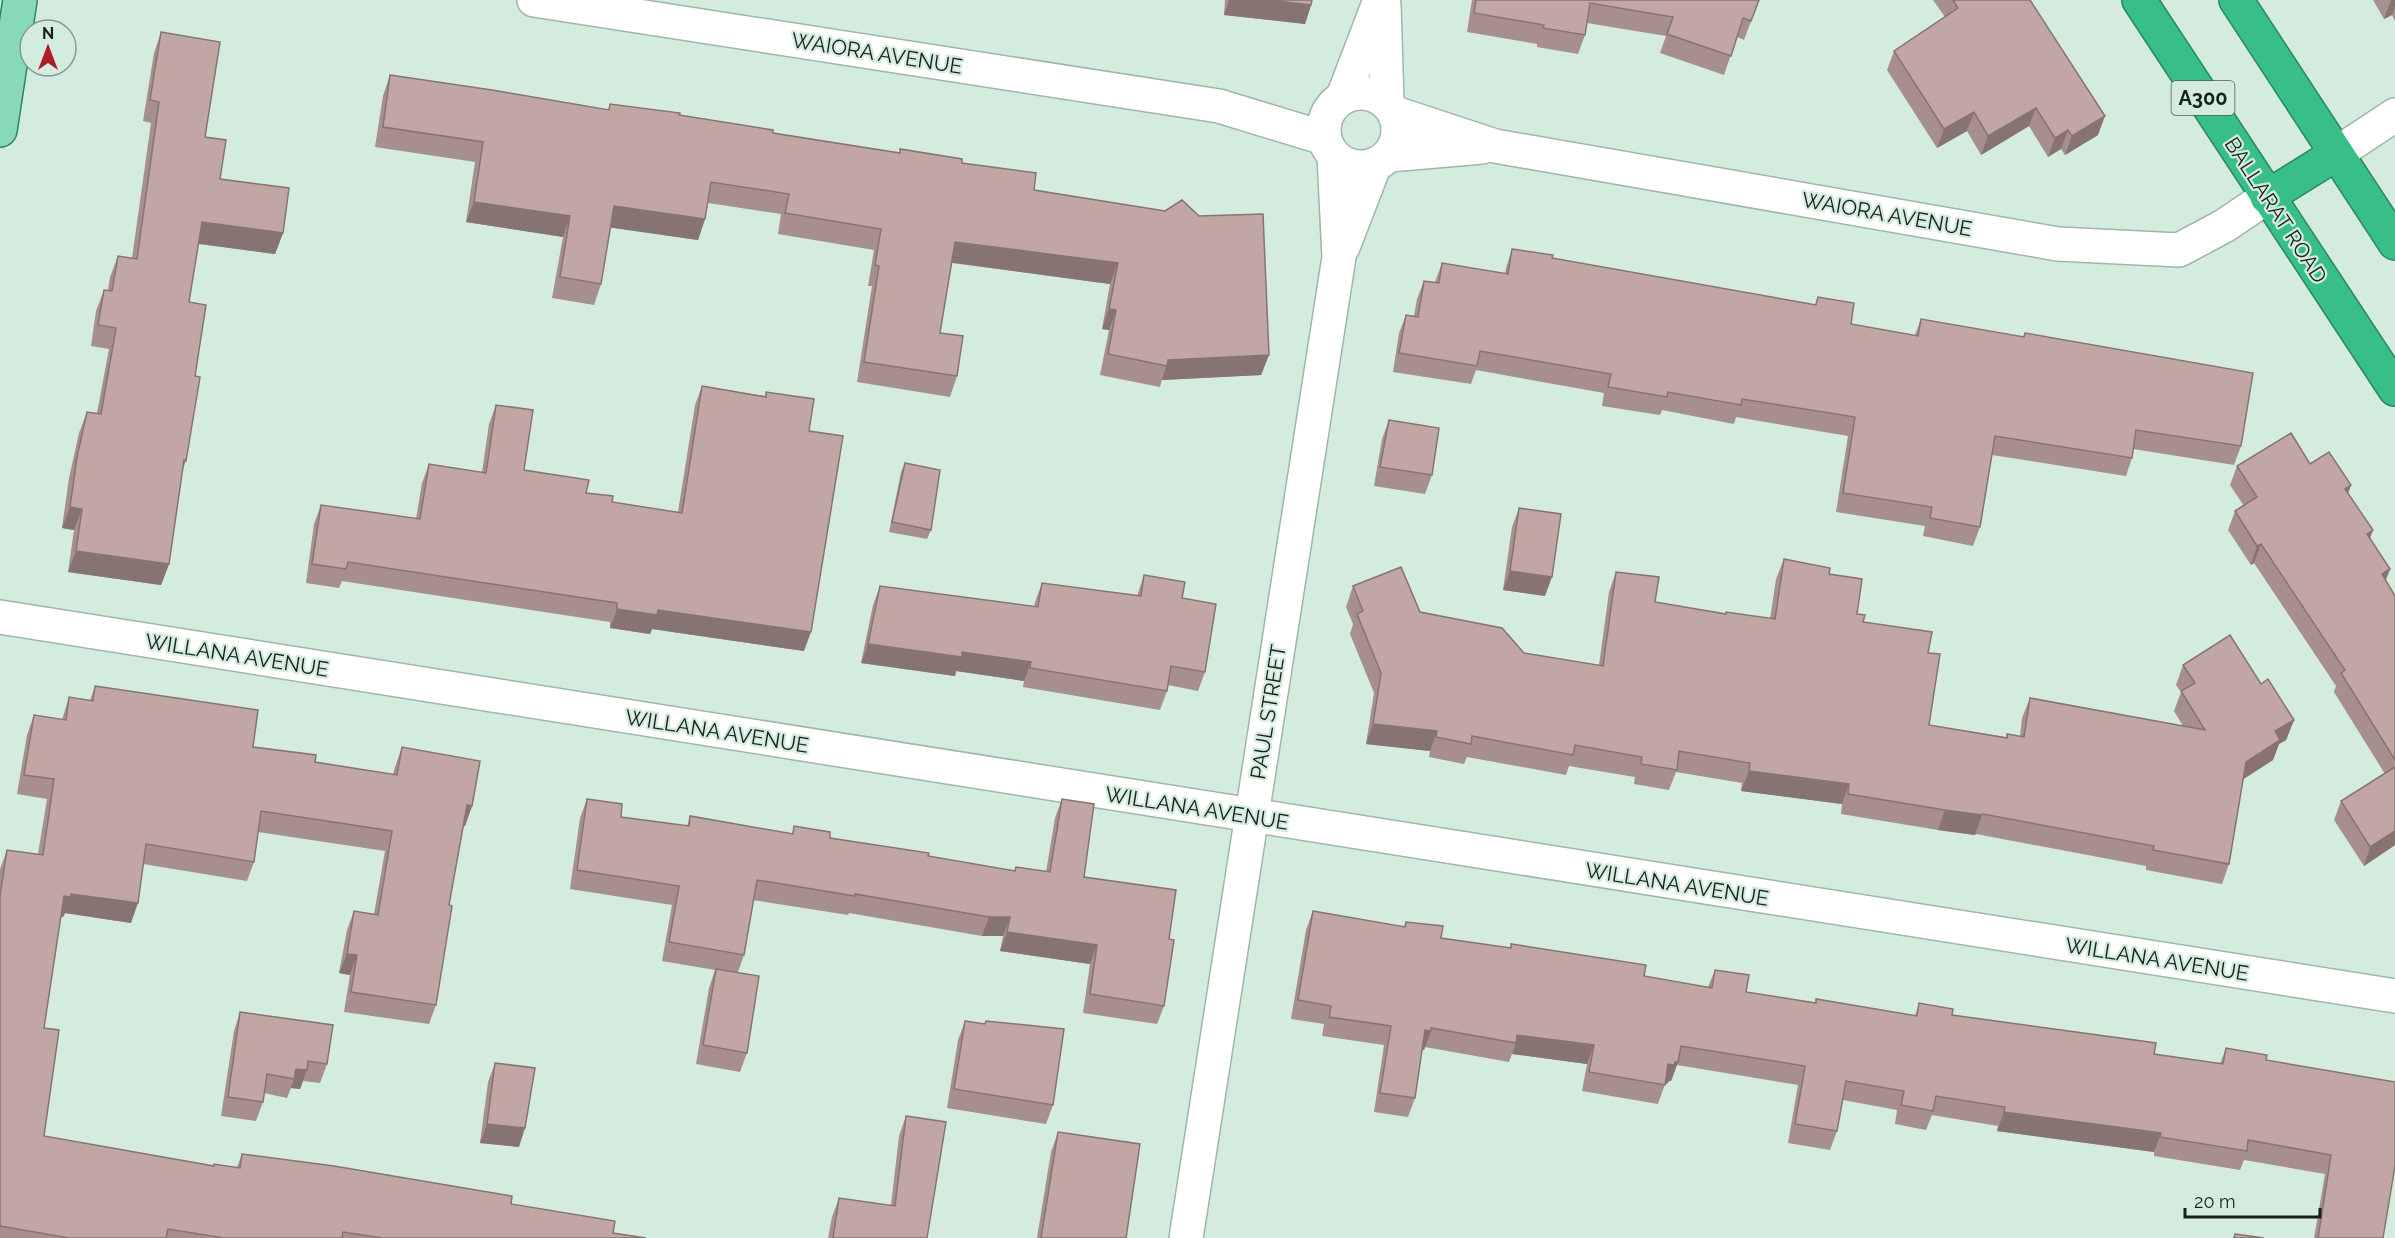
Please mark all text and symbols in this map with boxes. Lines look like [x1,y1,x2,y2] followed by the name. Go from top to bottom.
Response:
[18,18,78,78] north arrow
[42,24,54,43] text: N
[790,27,964,79] street label: WAIORA AVENUE
[2172,81,2234,115] road number: A300
[2220,132,2332,288] street label: BALLARAT ROAD
[1800,187,1974,241] street label: WAIORA AVENUE
[144,628,330,682] street label: WILLANA AVENUE
[1245,643,1291,781] street label: PAUL STREET
[624,704,810,758] street label: WILLANA AVENUE
[1104,781,1290,835] street label: WILLANA AVENUE
[1584,857,1770,911] street label: WILLANA AVENUE
[2064,932,2250,986] street label: WILLANA AVENUE
[2185,1181,2320,1219] scale bar
[2194,1191,2236,1212] text: 20 m

